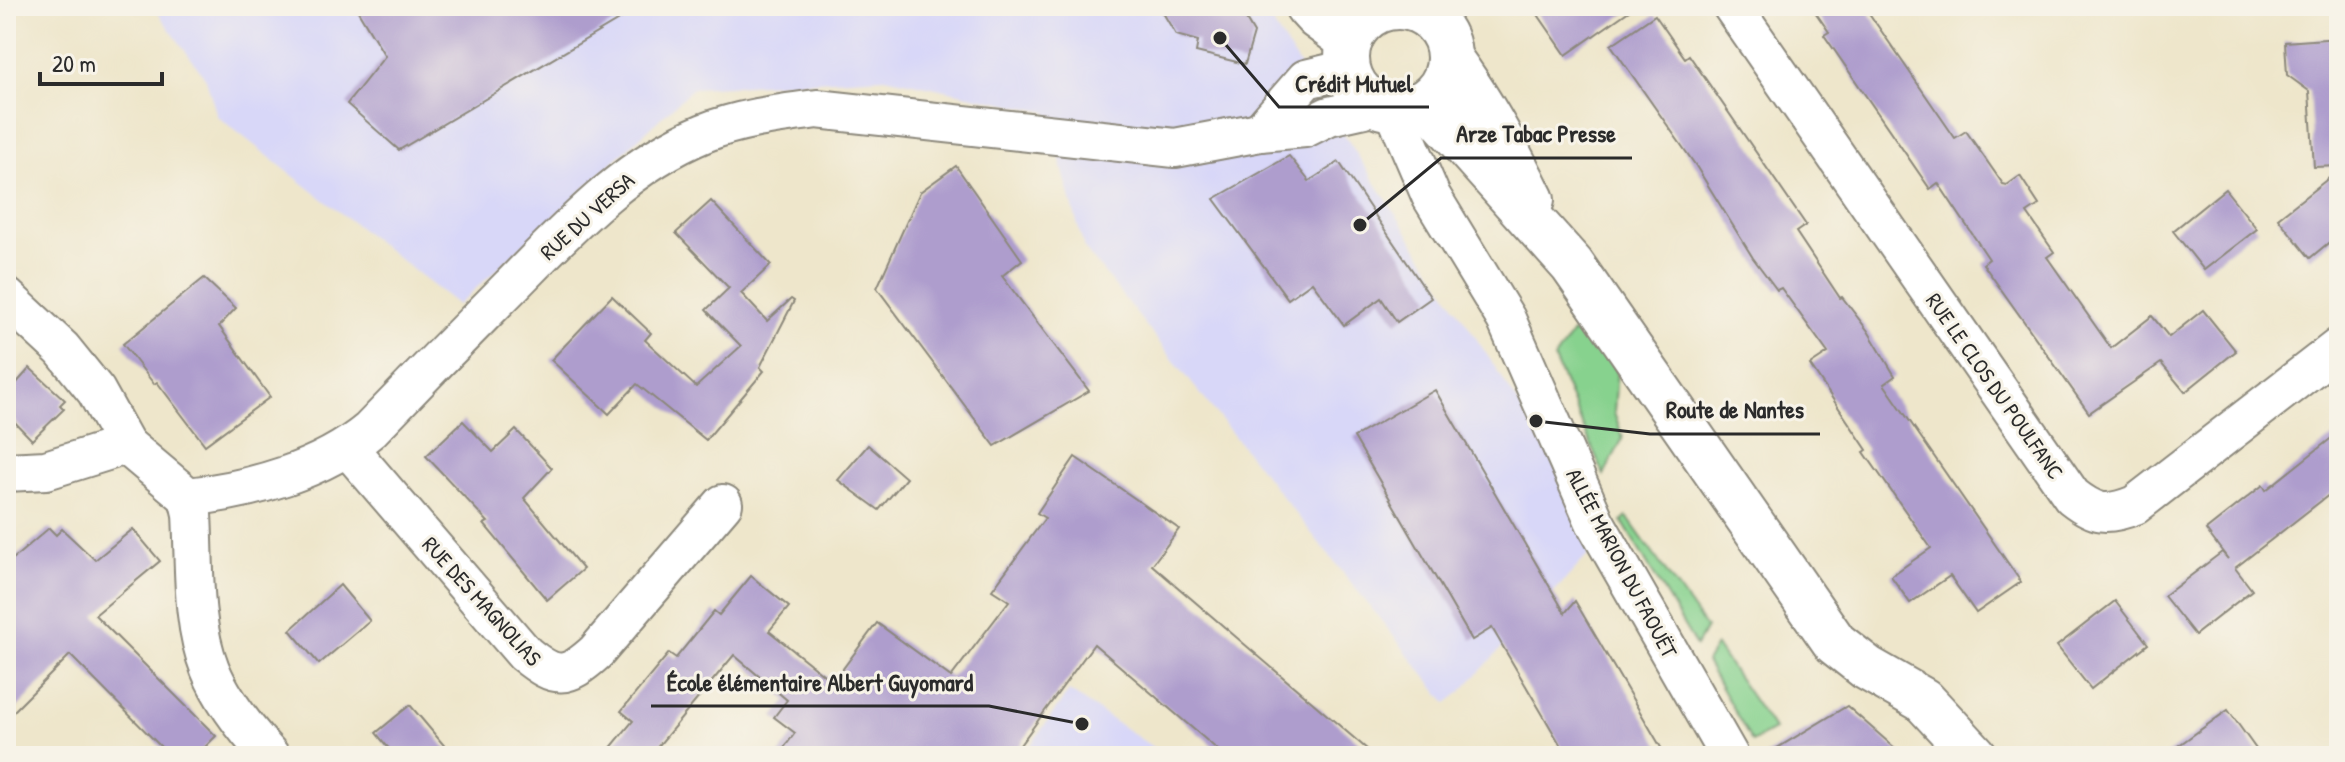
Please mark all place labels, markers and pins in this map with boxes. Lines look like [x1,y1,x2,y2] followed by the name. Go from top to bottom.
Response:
[1279,59,1429,107] callout: Crédit Mutuel
[1441,110,1632,158] callout: Arze Tabac Presse
[1650,386,1820,434] callout: Route de Nantes
[651,658,989,706] callout: École élémentaire Albert Guyomard

